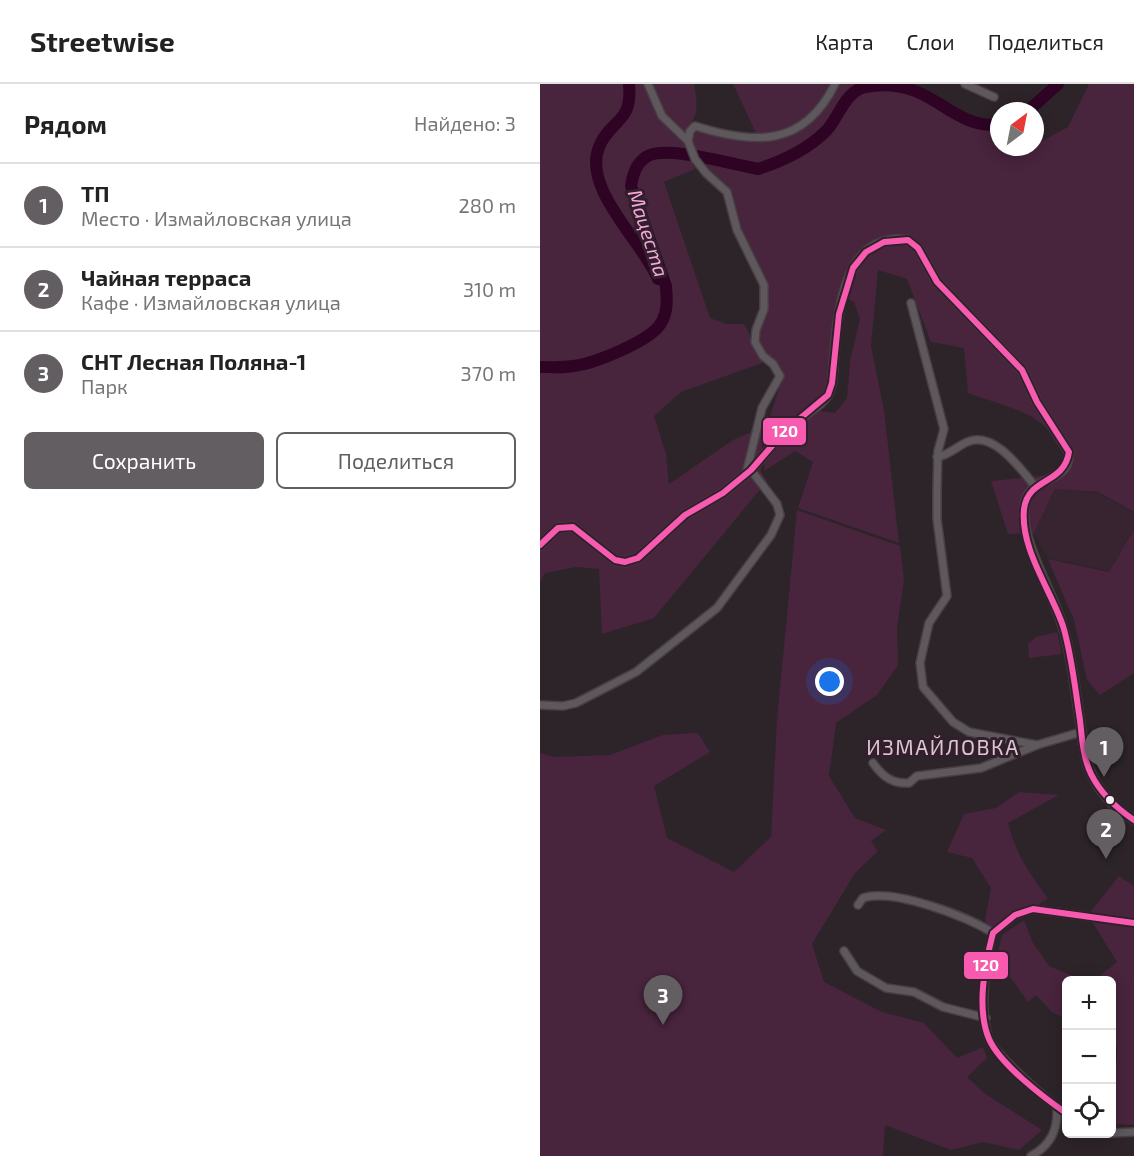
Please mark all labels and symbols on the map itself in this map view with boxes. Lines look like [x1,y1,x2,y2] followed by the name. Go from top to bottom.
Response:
[990,102,1044,156] north arrow
[624,186,674,280] water label: Мацеста
[762,417,807,446] line badge: 120
[772,421,798,440] text: 120
[815,667,844,696] your location
[1084,728,1124,777] pin: 1
[866,734,1020,759] district label: ИЗМАЙЛОВКА
[1104,794,1116,806] unlabelled marker
[1086,810,1126,859] pin: 2
[963,951,1009,980] line badge: 120
[973,955,999,974] text: 120
[644,976,682,1025] pin: 3

